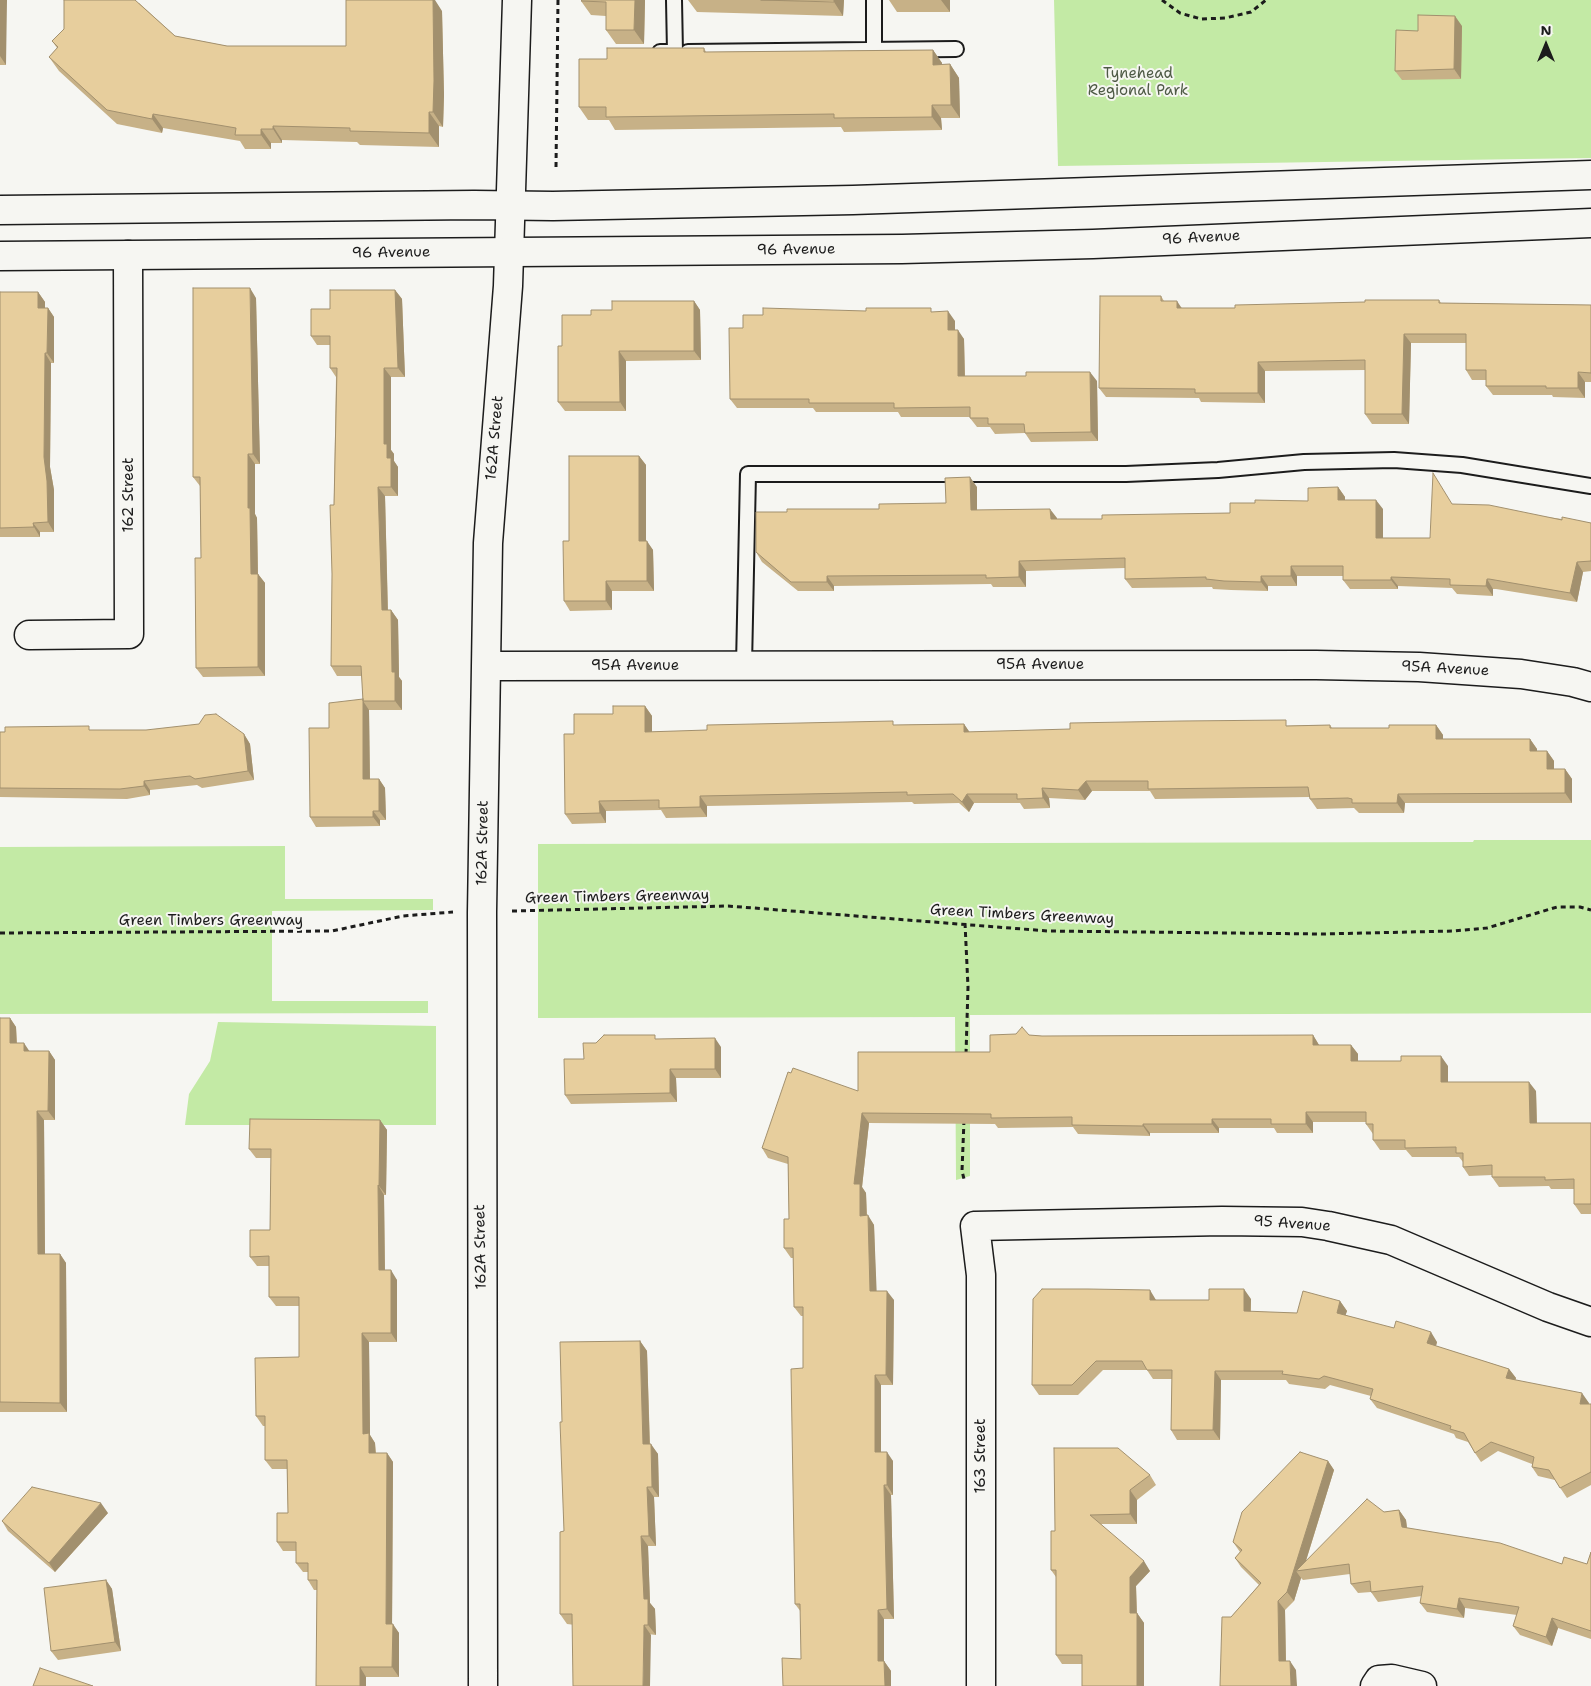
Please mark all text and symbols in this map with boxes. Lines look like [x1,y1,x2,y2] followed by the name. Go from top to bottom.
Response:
[1521,20,1571,70] north arrow
[1540,21,1552,39] text: N
[1088,65,1188,100] park label: Tynehead Regional Park
[1161,227,1241,249] street label: 96 Avenue
[757,240,835,260] street label: 96 Avenue
[352,243,430,263] street label: 96 Avenue
[482,395,508,481] street label: 162A Street
[120,457,138,533] street label: 162 Street
[996,656,1084,674] street label: 95A Avenue
[591,657,679,675] street label: 95A Avenue
[1400,658,1490,680] street label: 95A Avenue
[473,800,493,886] street label: 162A Street
[525,886,709,908] street label: Green Timbers Greenway
[929,901,1115,929] street label: Green Timbers Greenway
[119,912,303,930] street label: Green Timbers Greenway
[471,1204,491,1290] street label: 162A Street
[1253,1212,1331,1236] street label: 95 Avenue
[972,1418,990,1494] street label: 163 Street

